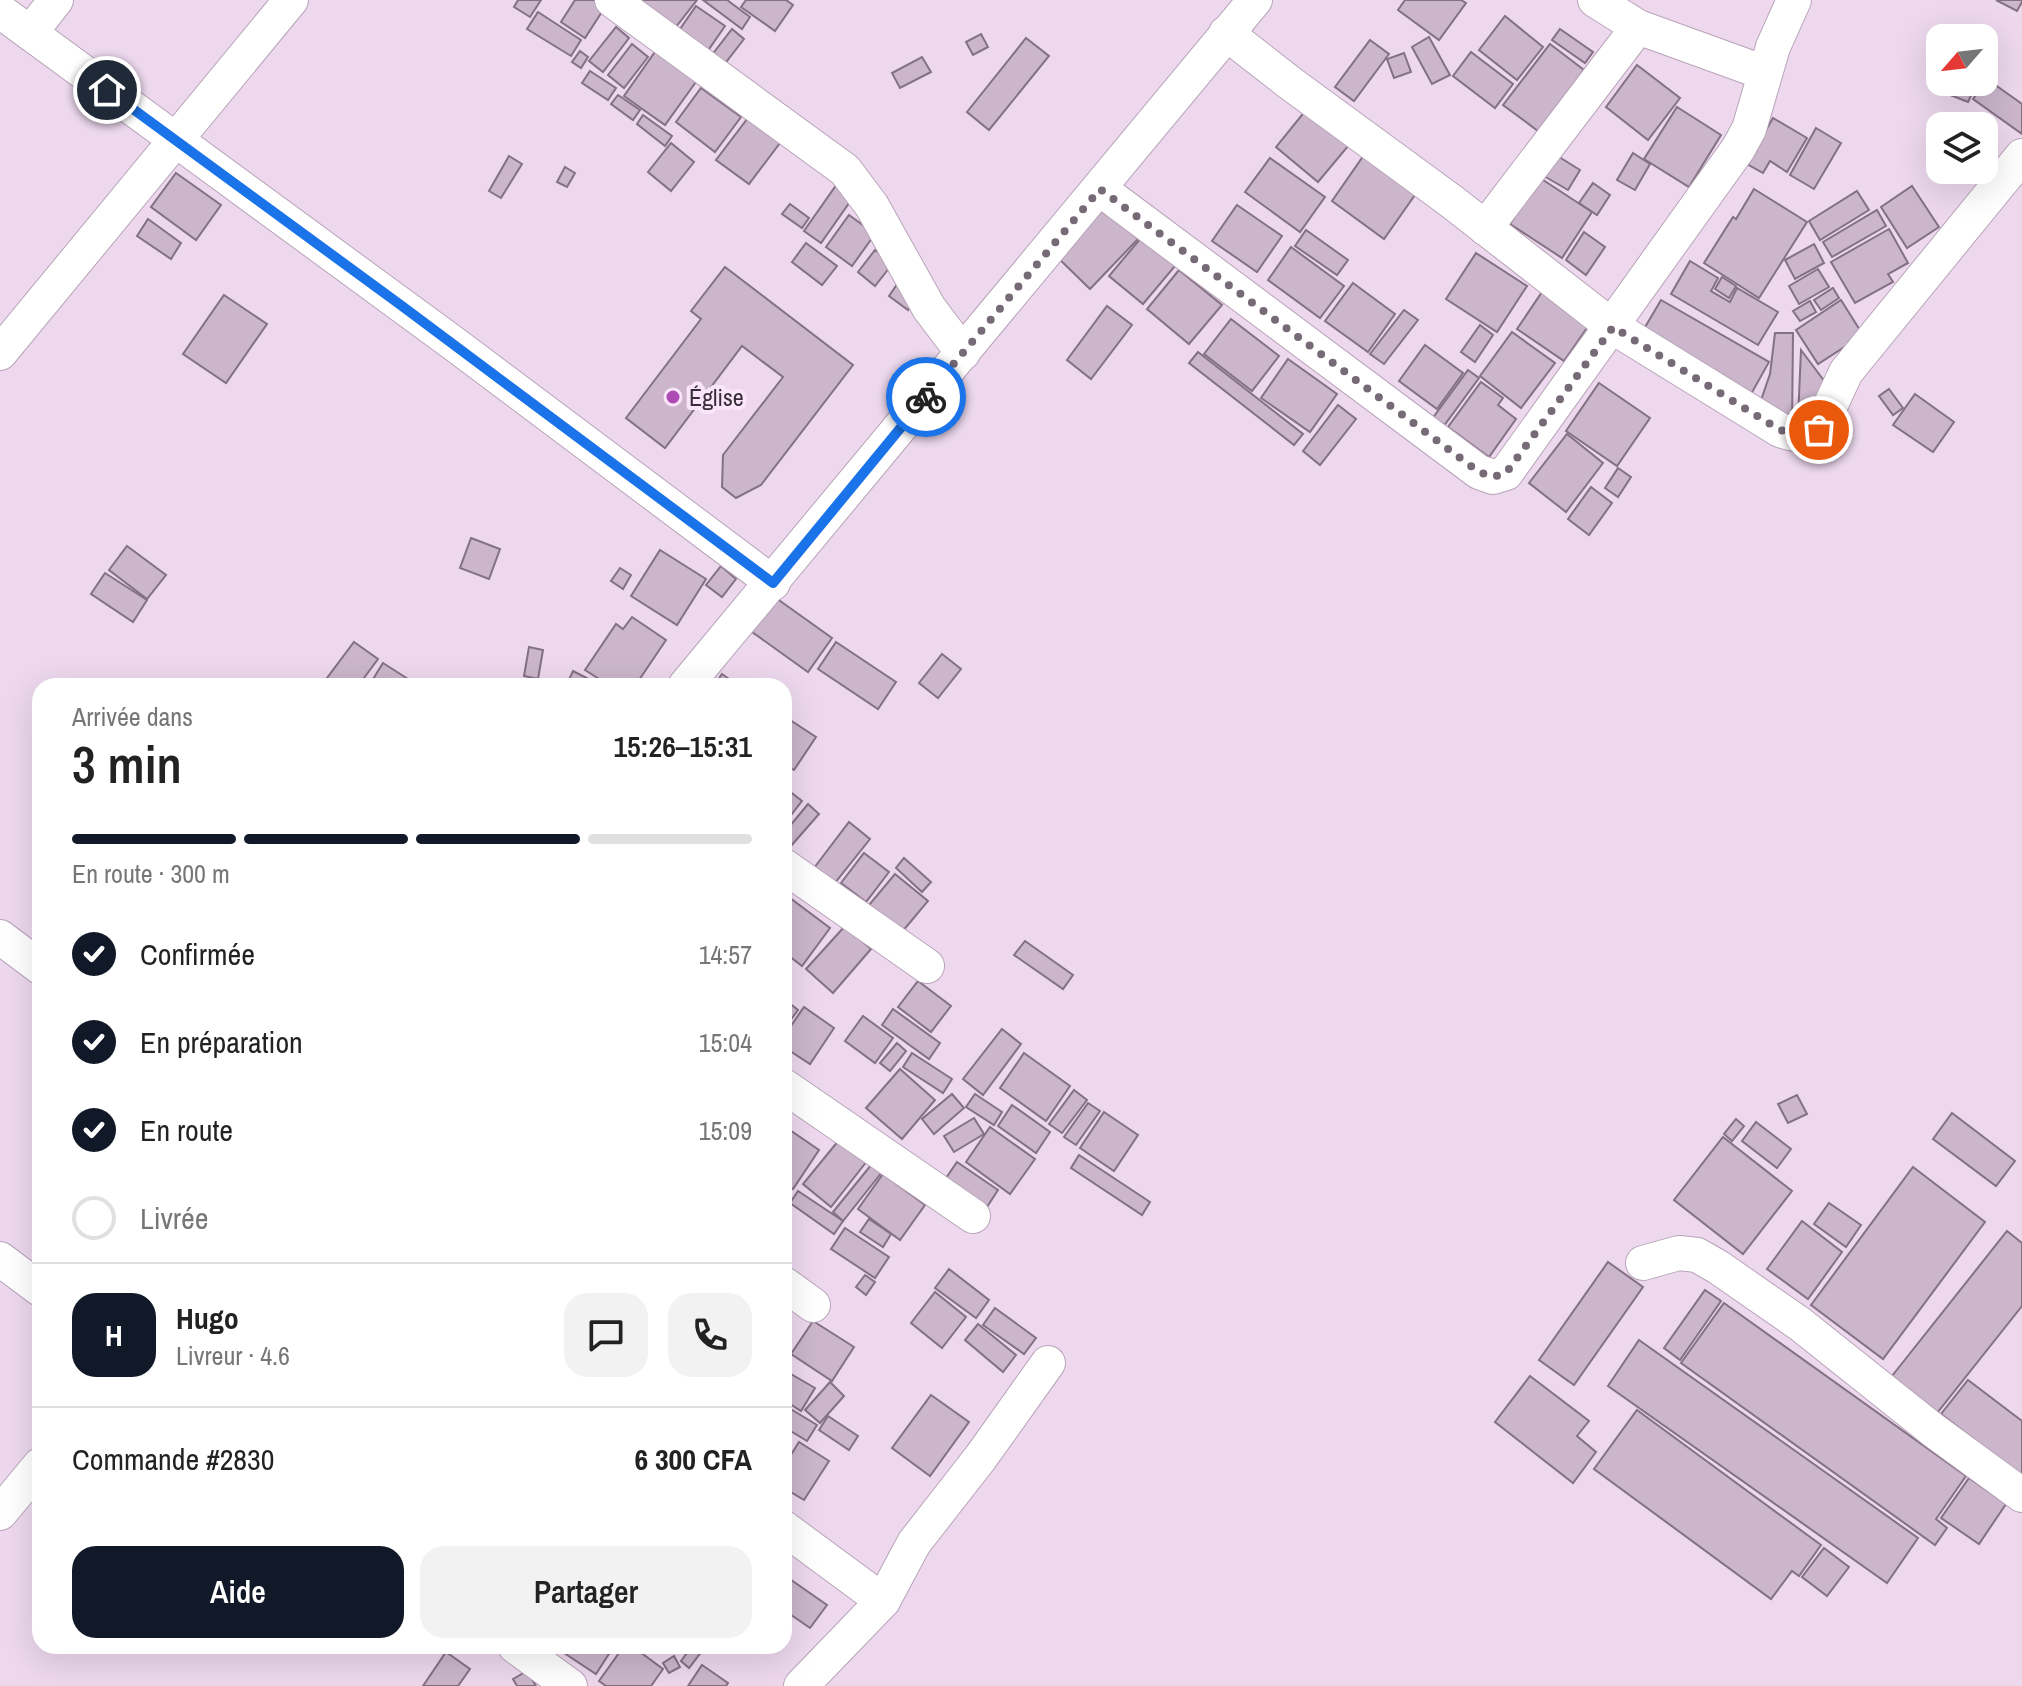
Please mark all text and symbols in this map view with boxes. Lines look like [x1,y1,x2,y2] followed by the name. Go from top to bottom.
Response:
[1926,24,1998,96] north arrow
[1926,24,1998,184] map controls
[73,56,141,124] pin
[85,68,129,112] icon: home
[1926,112,1998,184] button: layers
[886,357,966,437] courier
[904,375,948,419] icon: bike
[689,381,744,413] place label: Église
[664,388,682,406] marker: Église
[1785,396,1853,464] pin
[1797,408,1841,452] icon: bag
[72,699,193,734] text: Arrivée dans
[613,726,752,766] text: 15:26–15:31
[72,729,182,799] text: 3 min
[72,856,230,891] text: En route · 300 m
[72,932,116,976] icon: check
[140,934,255,974] text: Confirmée
[699,937,752,972] text: 14:57
[72,1020,116,1064] icon: check
[140,1022,303,1062] text: En préparation
[699,1025,752,1060] text: 15:04
[72,1108,116,1152] icon: check
[140,1110,233,1150] text: En route
[699,1113,752,1148] text: 15:09
[140,1198,208,1238] text: Livrée
[564,1293,648,1377] button: chat
[668,1293,752,1377] button: phone
[176,1298,239,1338] text: Hugo
[105,1315,123,1355] text: H
[176,1338,290,1373] text: Livreur · 4.6
[72,1439,274,1479] text: Commande #2830
[634,1439,752,1479] text: 6 300 CFA
[72,1546,404,1638] button: Aide
[420,1546,752,1638] button: Partager

